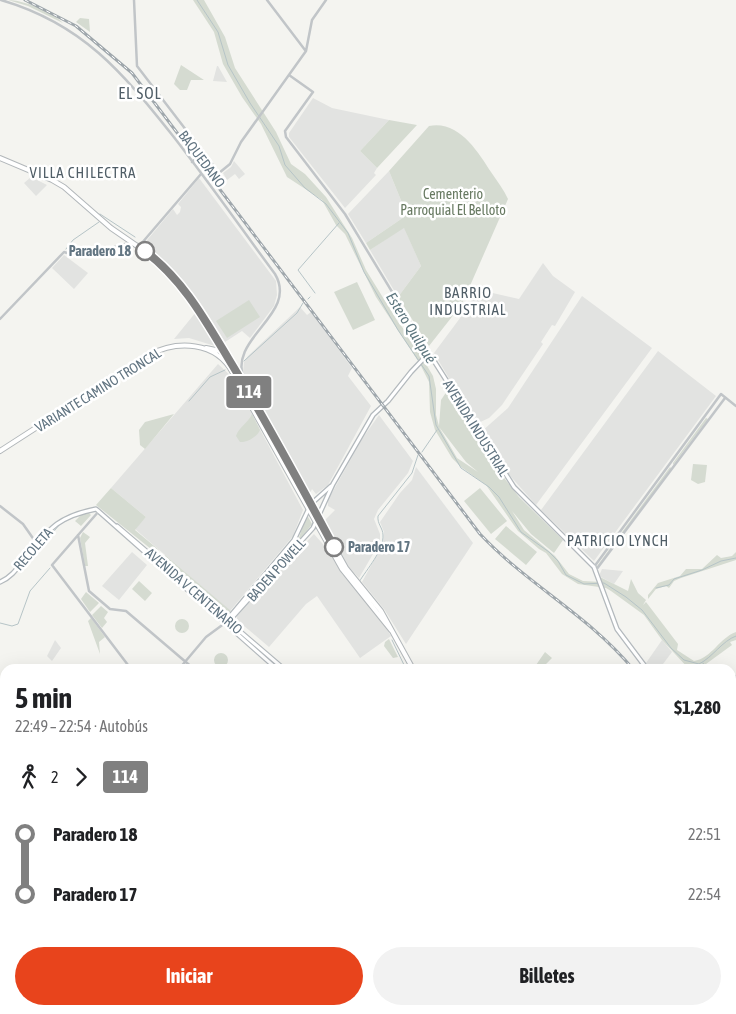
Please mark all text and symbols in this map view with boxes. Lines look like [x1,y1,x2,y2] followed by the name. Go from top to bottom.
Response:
[118,84,162,102] district label: EL SOL
[175,127,229,191] street label: BAQUEDANO
[30,164,136,181] district label: VILLA CHILECTRA
[400,186,506,218] park label: Cementerio Parroquial El Belloto
[135,241,155,261] marker: Paradero 18
[69,243,131,259] place label: Paradero 18
[429,284,507,318] district label: BARRIO INDUSTRIAL
[383,289,440,366] water label: Estero Quilpué
[32,344,164,435] street label: VARIANTE CAMINO TRONCAL
[220,376,278,408] line badge: 114
[440,377,512,480] street label: AVENIDA INDUSTRIAL
[236,381,262,402] text: 114
[10,524,56,573] street label: RECOLETA
[567,532,669,549] district label: PATRICIO LYNCH
[244,535,309,605] street label: BADEN POWELL
[324,537,344,557] marker: Paradero 17
[348,539,410,555] place label: Paradero 17
[142,545,246,637] street label: AVENIDA V CENTENARIO
[15,682,72,714] text: 5 min
[674,696,721,718] text: $1,280
[15,717,148,735] text: 22:49 – 22:54 · Autobús
[15,763,43,791] icon: walk
[67,763,95,791] icon: forward
[113,766,138,787] text: 114
[51,768,59,786] text: 2
[53,823,137,845] text: Paradero 18
[688,825,721,843] text: 22:51
[53,883,137,905] text: Paradero 17
[688,885,721,903] text: 22:54
[15,947,363,1005] button: Iniciar
[373,947,721,1005] button: Billetes

